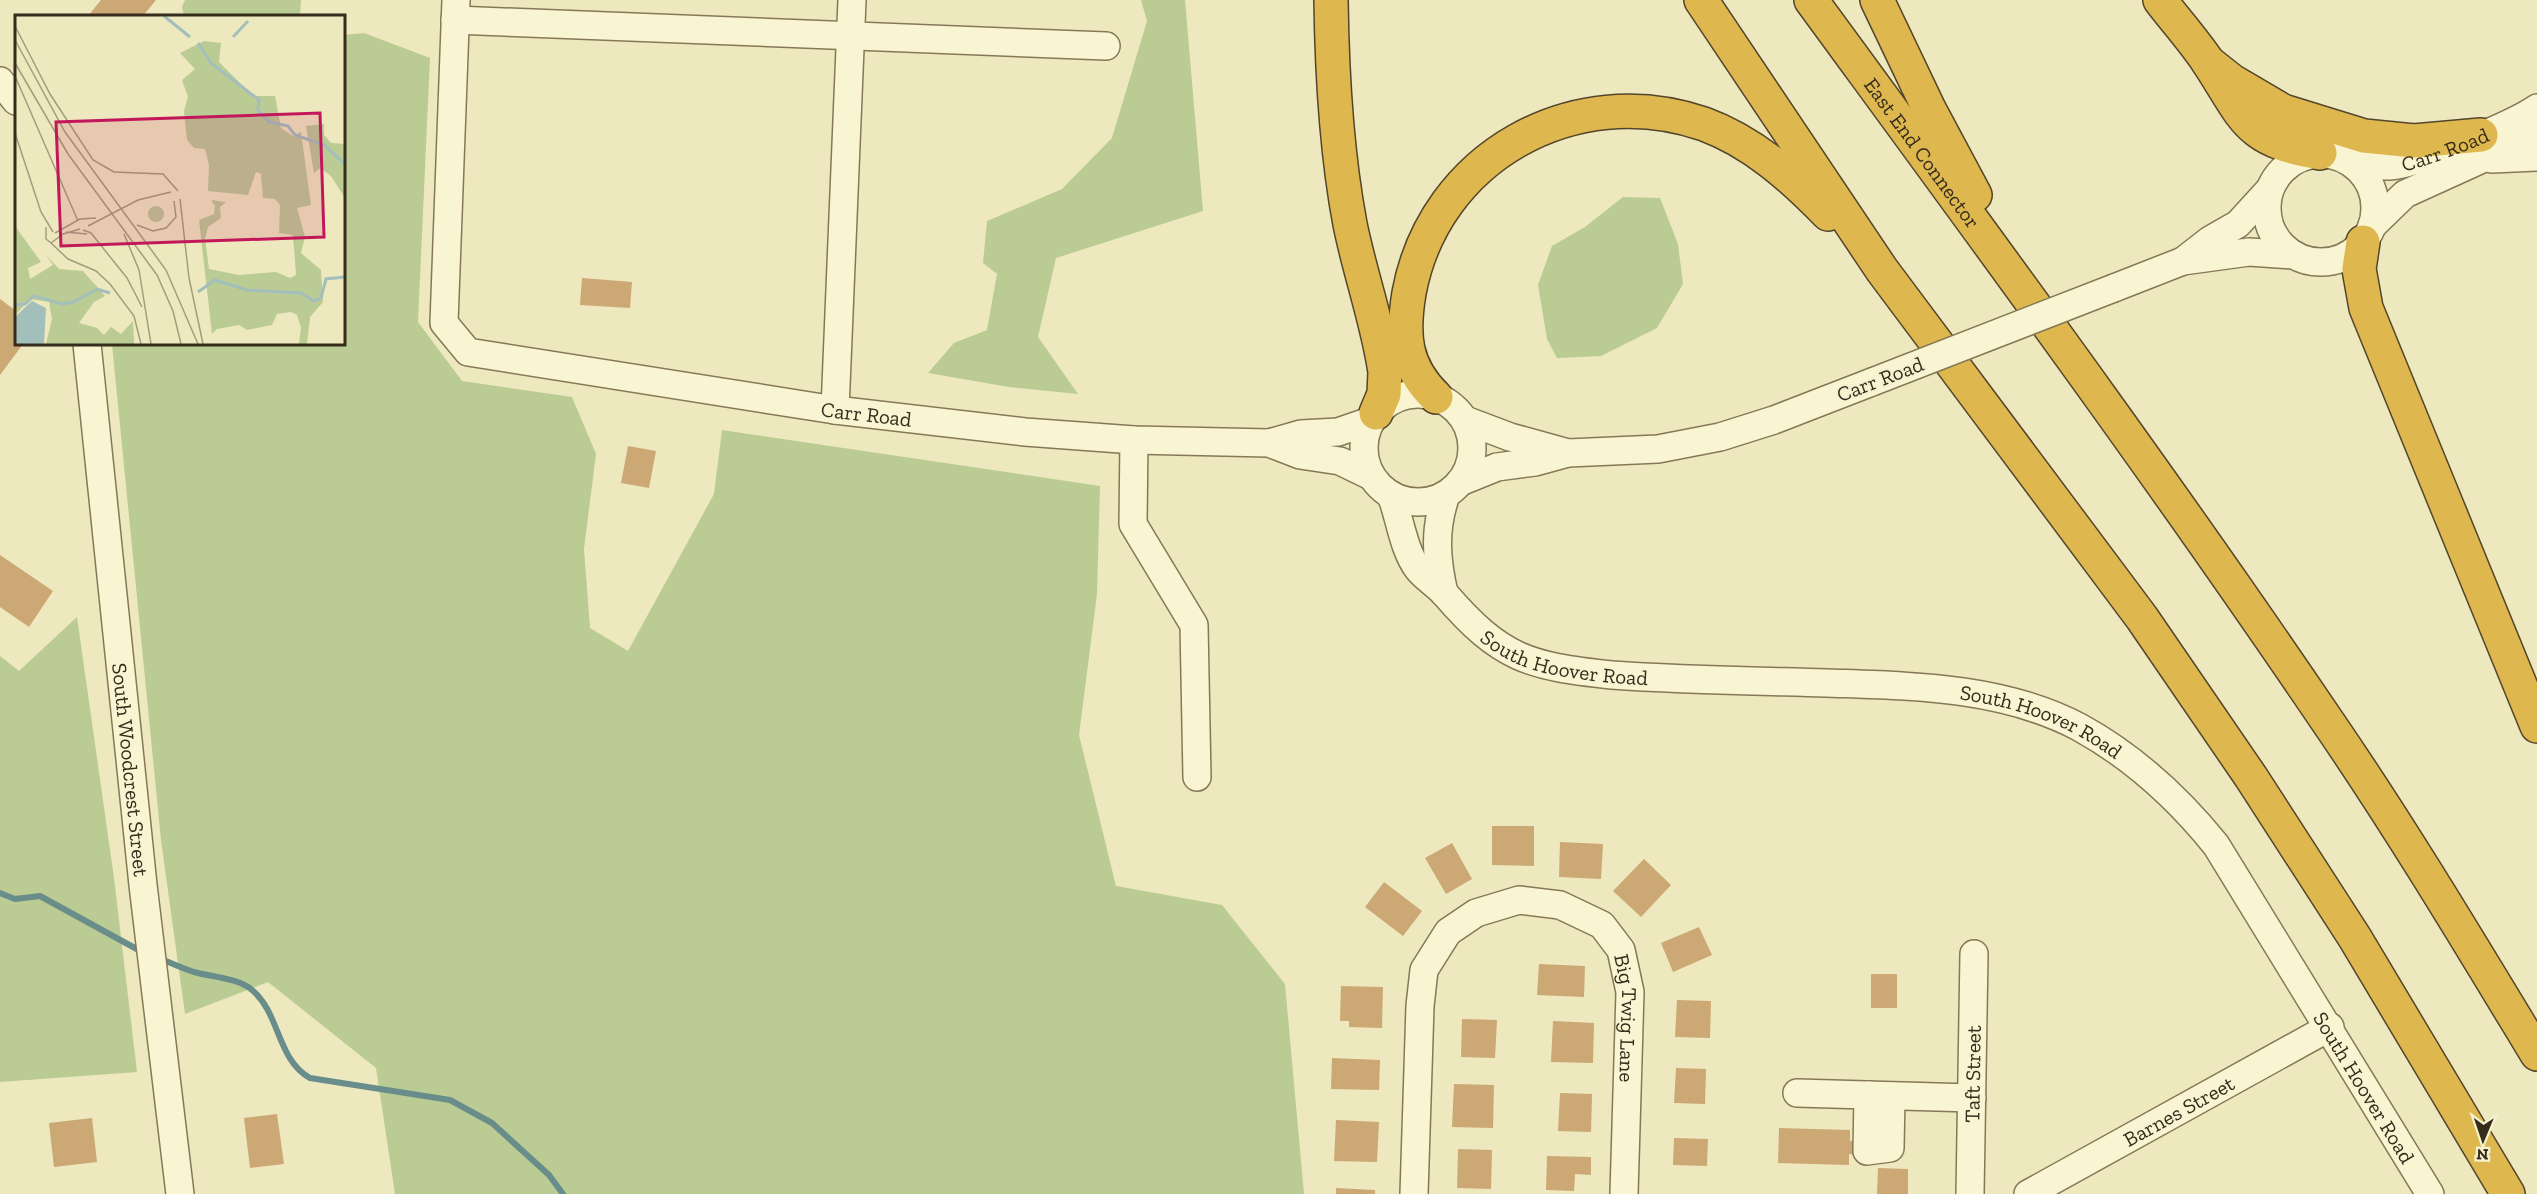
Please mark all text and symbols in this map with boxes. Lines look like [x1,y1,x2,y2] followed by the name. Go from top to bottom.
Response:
[15,15,345,345] inset map
[1859,72,1986,233] street label: East End Connector
[2398,121,2493,176] street label: Carr Road
[1833,351,1927,407] street label: Carr Road
[819,395,913,431] street label: Carr Road
[1476,624,1649,690] street label: South Hoover Road
[108,662,155,878] street label: South Woodcrest Street
[1959,679,2128,763] street label: South Hoover Road
[1610,952,1643,1083] street label: Big Twig Lane
[2309,1007,2421,1168] street label: South Hoover Road
[1959,1025,1985,1123] street label: Taft Street
[2119,1070,2239,1151] street label: Barnes Street
[2453,1110,2513,1170] north arrow
[2476,1145,2489,1164] text: N

